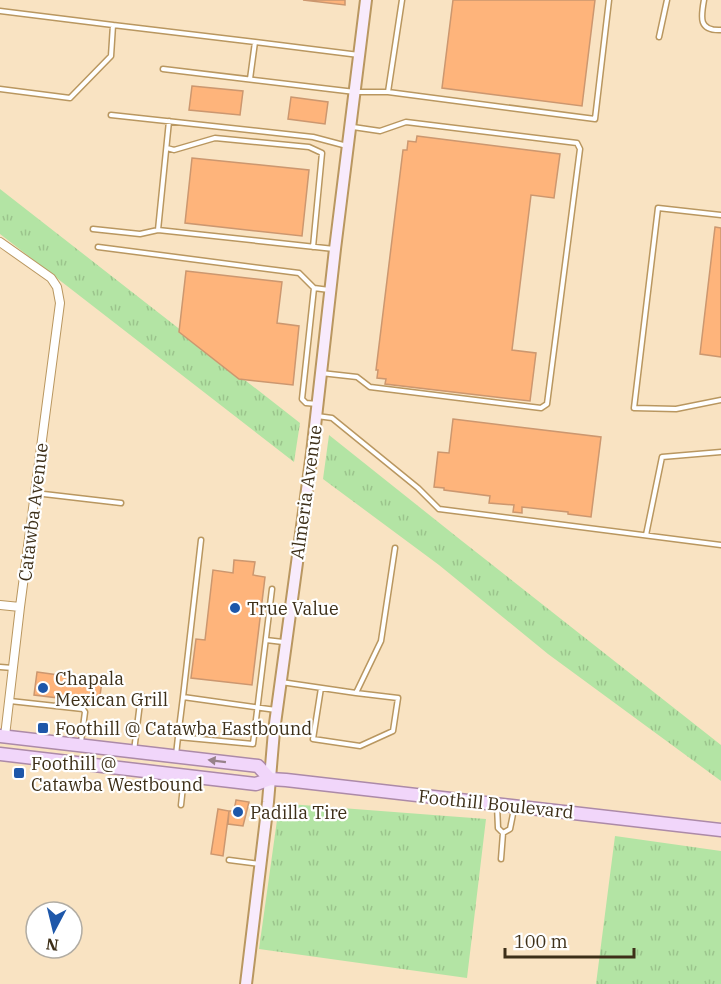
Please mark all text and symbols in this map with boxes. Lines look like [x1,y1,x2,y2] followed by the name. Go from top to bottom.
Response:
[285,423,327,561] street label: Almeria Avenue
[13,441,53,583] street label: Catawba Avenue
[247,597,339,620] place label: True Value
[228,601,242,615] marker: True Value
[55,667,168,711] place label: Chapala Mexican Grill
[36,681,50,695] marker: Chapala Mexican Grill
[55,717,312,740] place label: Foothill @ Catawba Eastbound
[36,721,50,735] marker: Foothill @ Catawba Eastbound
[31,752,203,796] place label: Foothill @ Catawba Westbound
[208,756,227,766] one-way arrow
[12,766,26,780] marker: Foothill @ Catawba Westbound
[417,784,575,824] street label: Foothill Boulevard
[250,801,347,824] place label: Padilla Tire
[231,805,245,819] marker: Padilla Tire
[24,900,84,960] north arrow
[505,921,634,959] scale bar
[514,930,568,953] text: 100 m
[45,934,60,956] text: N

